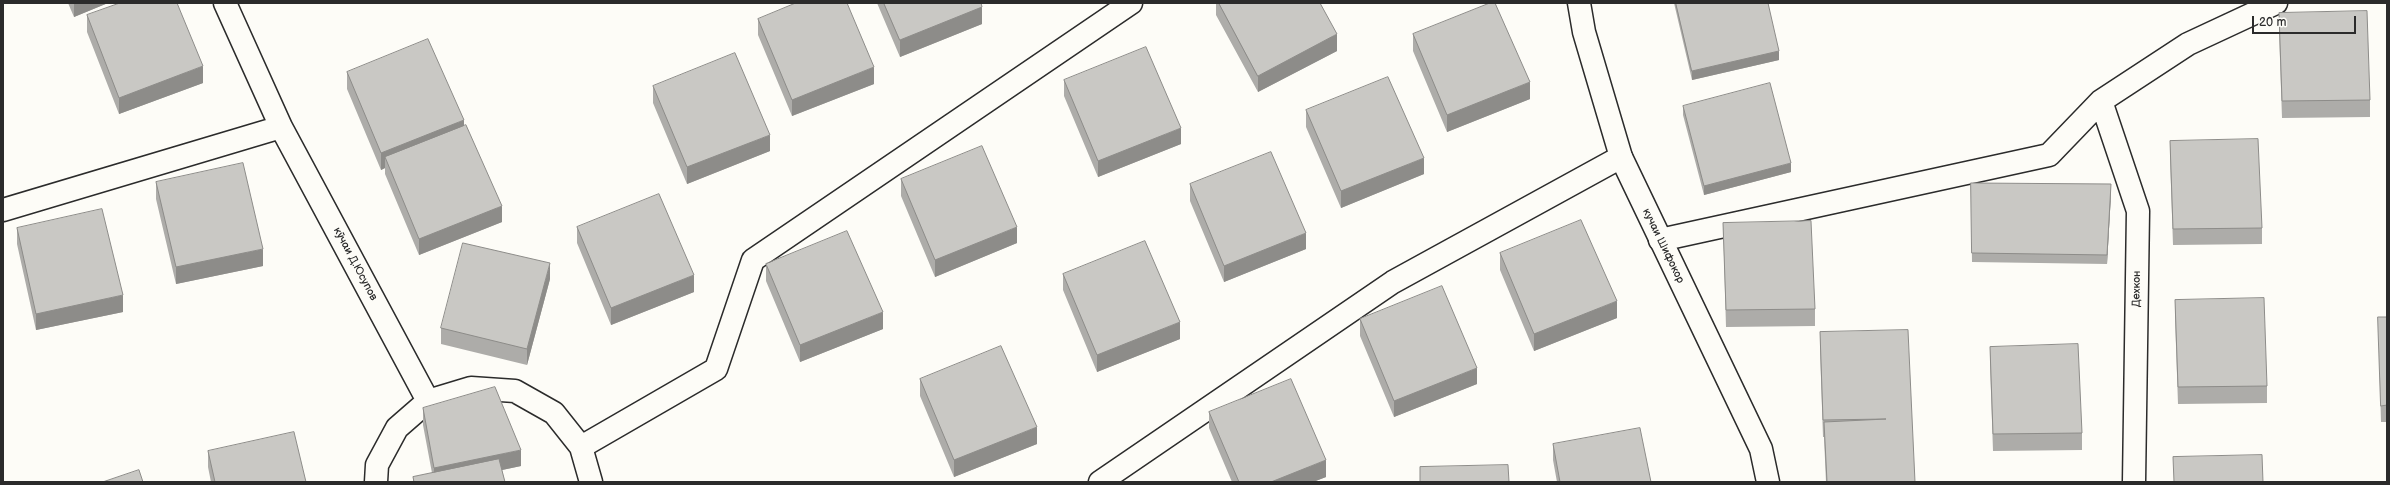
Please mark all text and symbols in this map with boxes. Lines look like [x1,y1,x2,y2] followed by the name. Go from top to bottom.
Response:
[2254,8,2358,34] scale bar
[2259,15,2286,30] text: 20 m
[1639,206,1687,286] street label: кучаи Шифокор
[330,225,380,303] street label: кӯчаи Д.Юсупов
[2130,271,2144,307] street label: Дехкон

